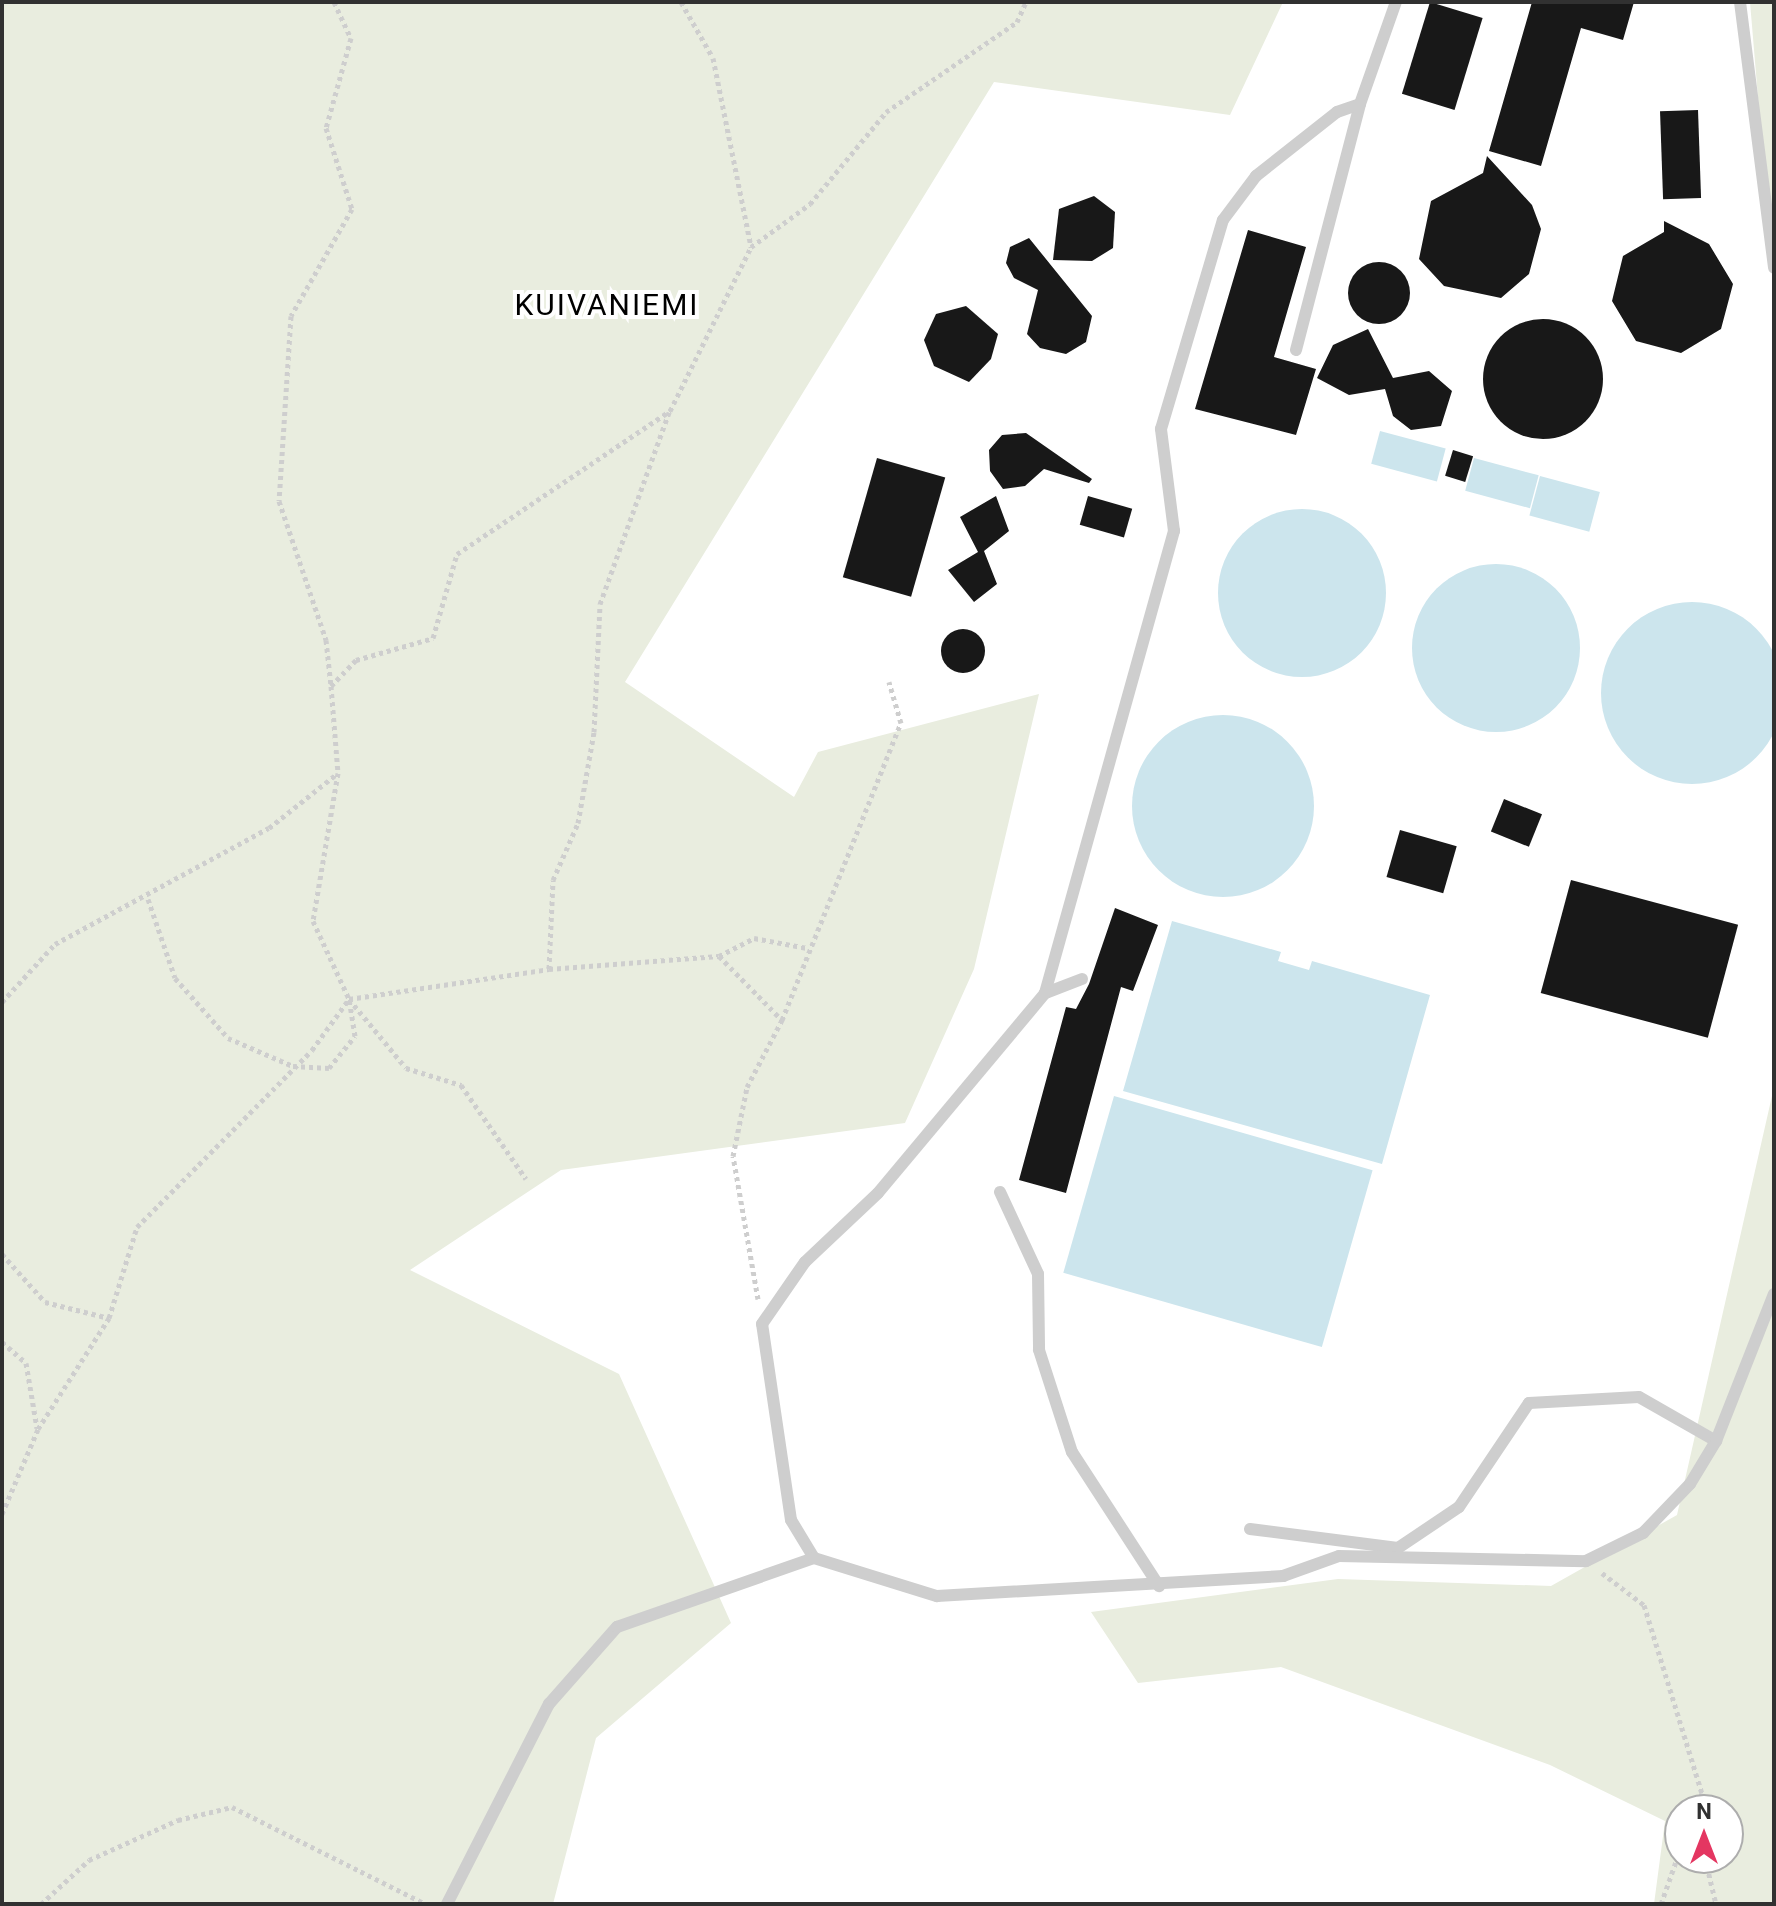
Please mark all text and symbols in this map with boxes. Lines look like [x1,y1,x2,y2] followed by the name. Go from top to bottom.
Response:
[515,287,699,323] district label: KUIVANIEMI
[1664,1794,1744,1874] north arrow
[1696,1799,1712,1824] text: N

